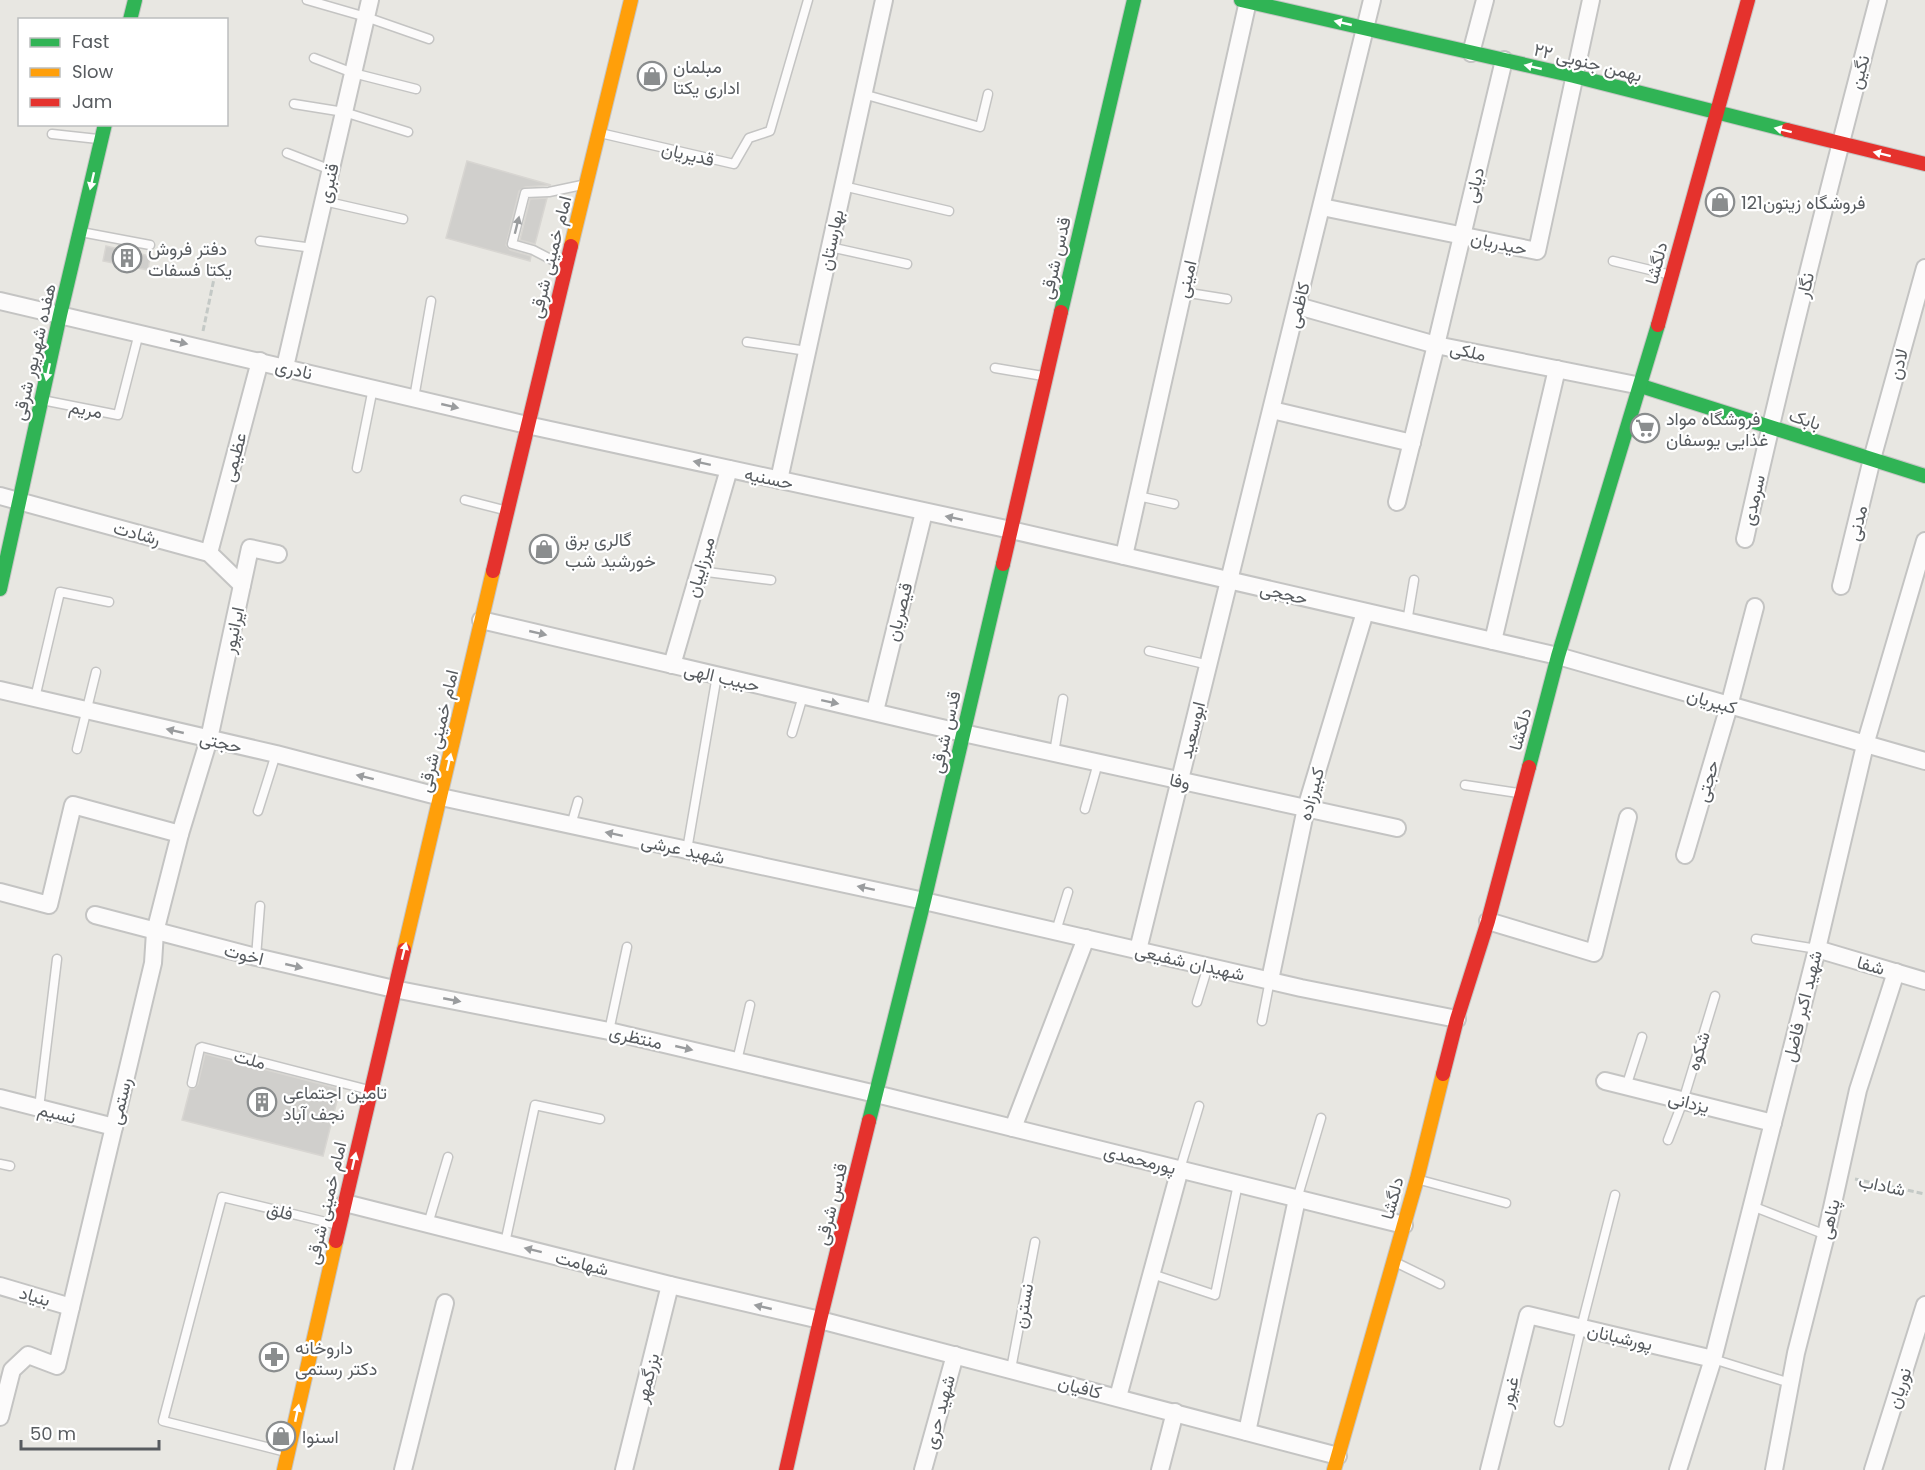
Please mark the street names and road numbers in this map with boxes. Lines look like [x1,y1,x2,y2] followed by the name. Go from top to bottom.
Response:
[1531,36,1645,88] street label: ۲۲ بهمن جنوبی
[1842,52,1876,92] street label: نگین
[659,136,717,172] street label: قدیریان
[311,161,345,205] street label: قنبری
[1458,165,1490,205] street label: دیانی
[523,193,577,321] street label: امام خمینی شرقی
[812,207,850,273] street label: بهارستان
[1033,214,1077,302] street label: قدس شرقی
[1469,225,1529,261] street label: حیدریان
[1638,239,1674,287] street label: دلگشا
[1170,258,1202,300] street label: امینی
[1790,270,1820,301] street label: نگار
[1280,279,1316,331] street label: کاظمی
[6,281,62,423] street label: هفده شهریور شرقی
[1448,335,1488,367] street label: ملکی
[1882,346,1914,382] street label: لادن
[273,353,315,385] street label: نادری
[67,394,105,424] street label: مریم
[1786,402,1824,436] street label: بابک
[215,429,253,485] street label: عظیمی
[742,461,796,495] street label: حسنیه
[1735,472,1771,528] street label: سرمدی
[1841,503,1873,543] street label: مدنی
[111,515,163,551] street label: رشادت
[679,534,721,600] street label: میرزاییان
[1258,575,1310,611] street label: حججی
[880,580,918,644] street label: قیصریان
[216,604,250,657] street label: ایرانپور
[682,656,762,698] street label: حبیب الهی
[412,667,464,795] street label: امام خمینی شرقی
[1684,682,1740,720] street label: کبیریان
[923,688,967,776] street label: قدس شرقی
[1173,699,1211,761] street label: ابوسعید
[1502,705,1538,753] street label: دلگشا
[197,725,245,759] street label: حجتی
[1689,757,1725,805] street label: حجتی
[1292,765,1330,823] street label: کبیرزاده
[1167,767,1193,795] street label: وفا
[639,828,727,870] street label: شهید عرشی
[222,937,266,971] street label: اخوت
[1133,937,1247,987] street label: شهیدان شفیعی
[1776,948,1828,1064] street label: شهید اکبر فاضل
[1854,949,1888,981] street label: شفا
[607,1019,665,1055] street label: منتظری
[1680,1028,1716,1074] street label: شکوه
[231,1043,269,1075] street label: ملت
[102,1075,138,1127] street label: رستمی
[1666,1085,1712,1119] street label: یزدانی
[35,1096,79,1130] street label: نسیم
[1101,1138,1179,1180] street label: پورمحمدی
[300,1139,352,1267] street label: امام خمینی شرقی
[809,1160,853,1248] street label: قدس شرقی
[1856,1168,1908,1202] street label: شاداب
[1374,1174,1410,1222] street label: دلگشا
[264,1196,296,1226] street label: فلق
[1812,1196,1846,1242] street label: پناهی
[553,1244,611,1282] street label: شهامت
[17,1280,53,1312] street label: بنیاد
[1007,1281,1039,1331] street label: نسترن
[1585,1317,1655,1357] street label: پورشبانان
[628,1350,665,1407] street label: بزرگمهر
[1881,1364,1917,1412] street label: نوریان
[1055,1369,1105,1405] street label: کافیان
[917,1372,961,1452] street label: شهید حری
[1493,1374,1525,1411] street label: غیور

